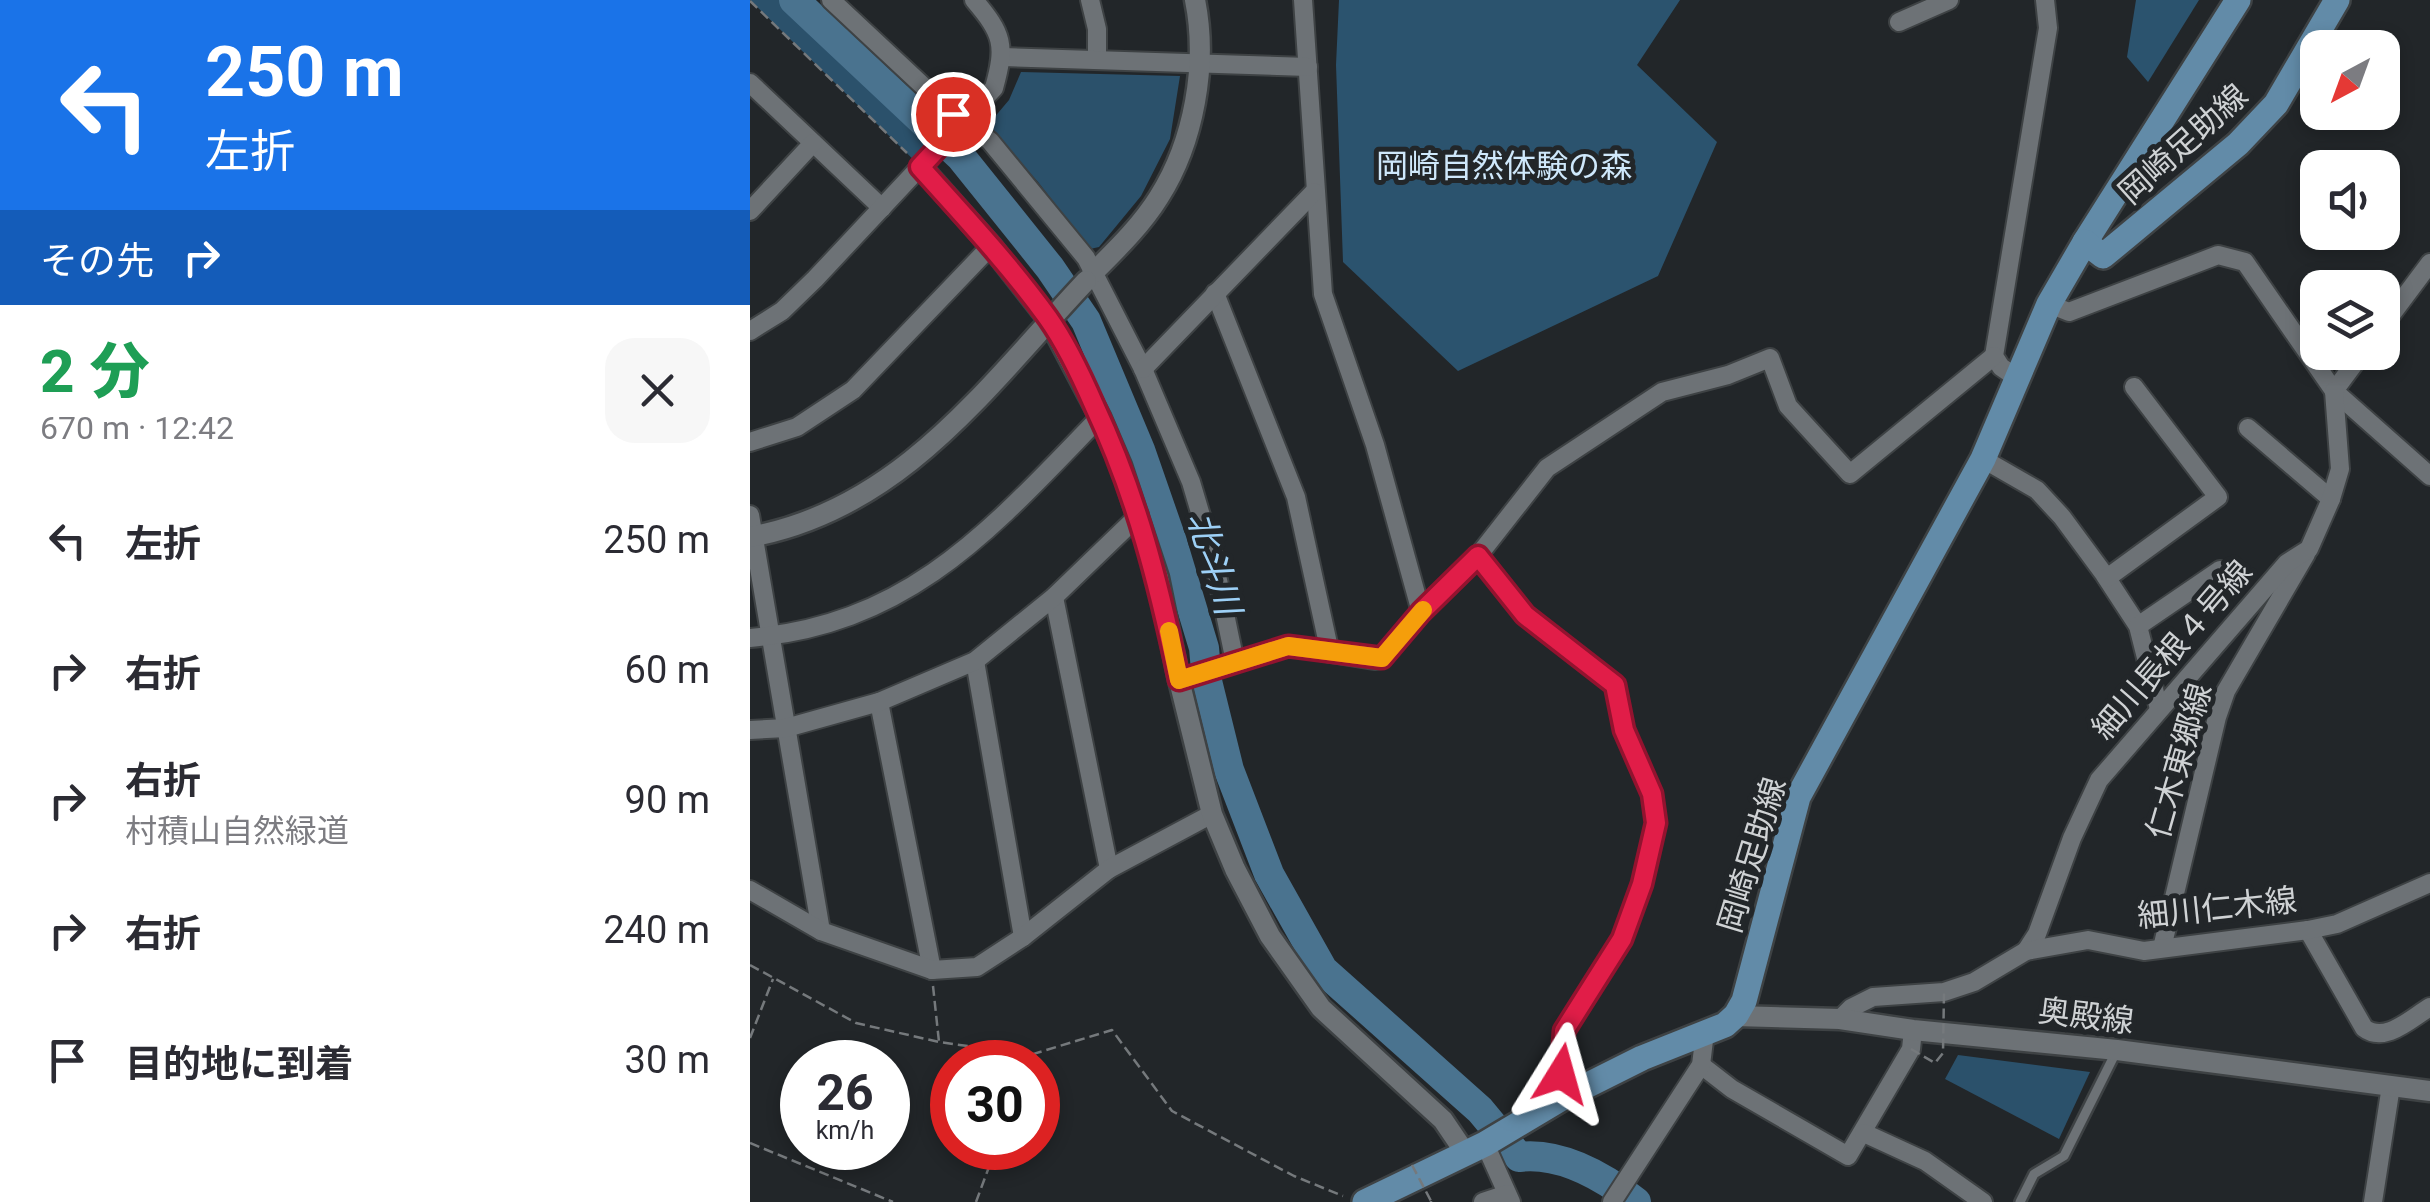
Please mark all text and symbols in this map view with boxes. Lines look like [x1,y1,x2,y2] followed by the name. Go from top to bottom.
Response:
[2300,30,2400,130] north arrow
[2300,30,2400,370] map controls
[205,31,404,113] text: 250 m
[40,40,170,170] icon: left
[911,72,996,157] pin
[2111,76,2255,212] street label: 岡崎足助線
[926,87,981,142] icon: arrive
[205,125,295,178] text: 左折
[1376,147,1632,185] park label: 岡崎自然体験の森
[2300,150,2400,250] button: sound
[174,230,229,285] icon: right
[40,239,154,283] text: その先
[2300,270,2400,370] button: layers
[40,336,150,407] text: 2 分
[605,338,710,443] button: close
[40,409,234,447] text: 670 m · 12:42
[1179,507,1250,623] water label: 北斗川
[40,513,95,568] icon: left
[603,518,710,562] text: 250 m
[125,522,201,566] text: 左折
[2084,553,2260,747] street label: 細川長根４号線
[40,643,95,698] icon: right
[625,648,710,692] text: 60 m
[125,652,201,696] text: 右折
[2139,679,2219,843] street label: 仁木東郷線
[125,759,201,803] text: 右折
[40,773,95,828] icon: right
[1710,773,1794,937] street label: 岡崎足助線
[625,778,710,822] text: 90 m
[125,812,349,850] text: 村積山自然緑道
[2135,881,2299,935] street label: 細川仁木線
[40,903,95,958] icon: right
[603,908,710,952] text: 240 m
[125,912,201,956] text: 右折
[2036,991,2136,1041] street label: 奥殿線
[1509,1022,1613,1126] position arrow
[40,1033,95,1088] icon: arrive
[625,1038,710,1082] text: 30 m
[930,1040,1060,1170] speed limit sign: 30
[125,1042,353,1086] text: 目的地に到着
[816,1064,874,1122] text: 26
[816,1116,874,1145] text: km/h

